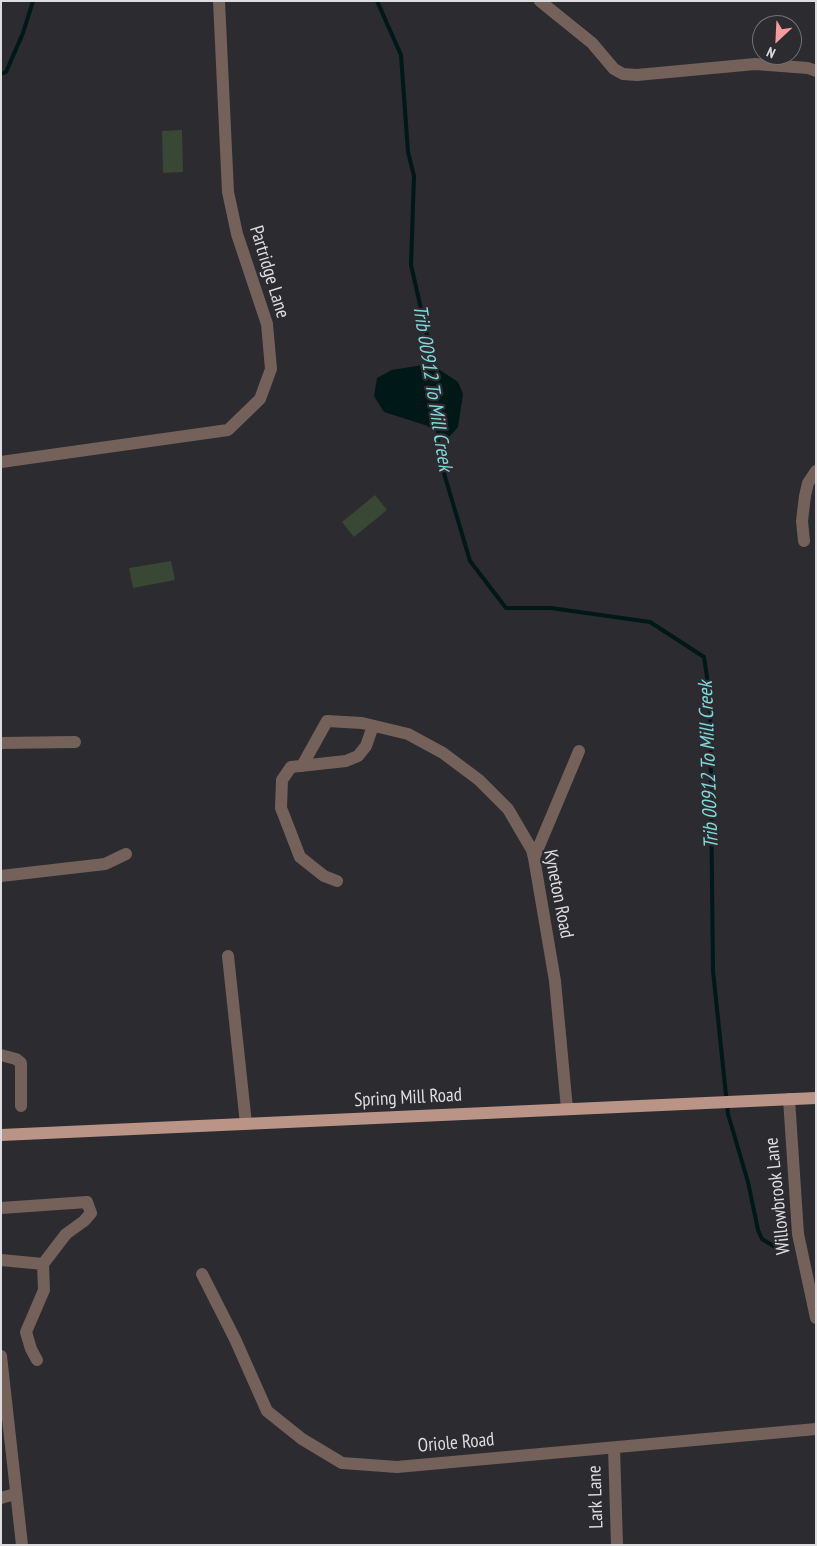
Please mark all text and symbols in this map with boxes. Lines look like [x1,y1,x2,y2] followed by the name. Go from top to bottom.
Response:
[752,15,802,65] north arrow
[764,43,778,62] text: N
[244,223,294,321] street label: Partridge Lane
[407,303,457,473] water label: Trib 00912 To Mill Creek
[694,681,724,849] water label: Trib 00912 To Mill Creek
[538,848,578,940] street label: Kyneton Road
[354,1084,462,1112] street label: Spring Mill Road
[761,1136,795,1256] street label: Willowbrook Lane
[417,1428,495,1458] street label: Oriole Road
[584,1465,608,1529] street label: Lark Lane

